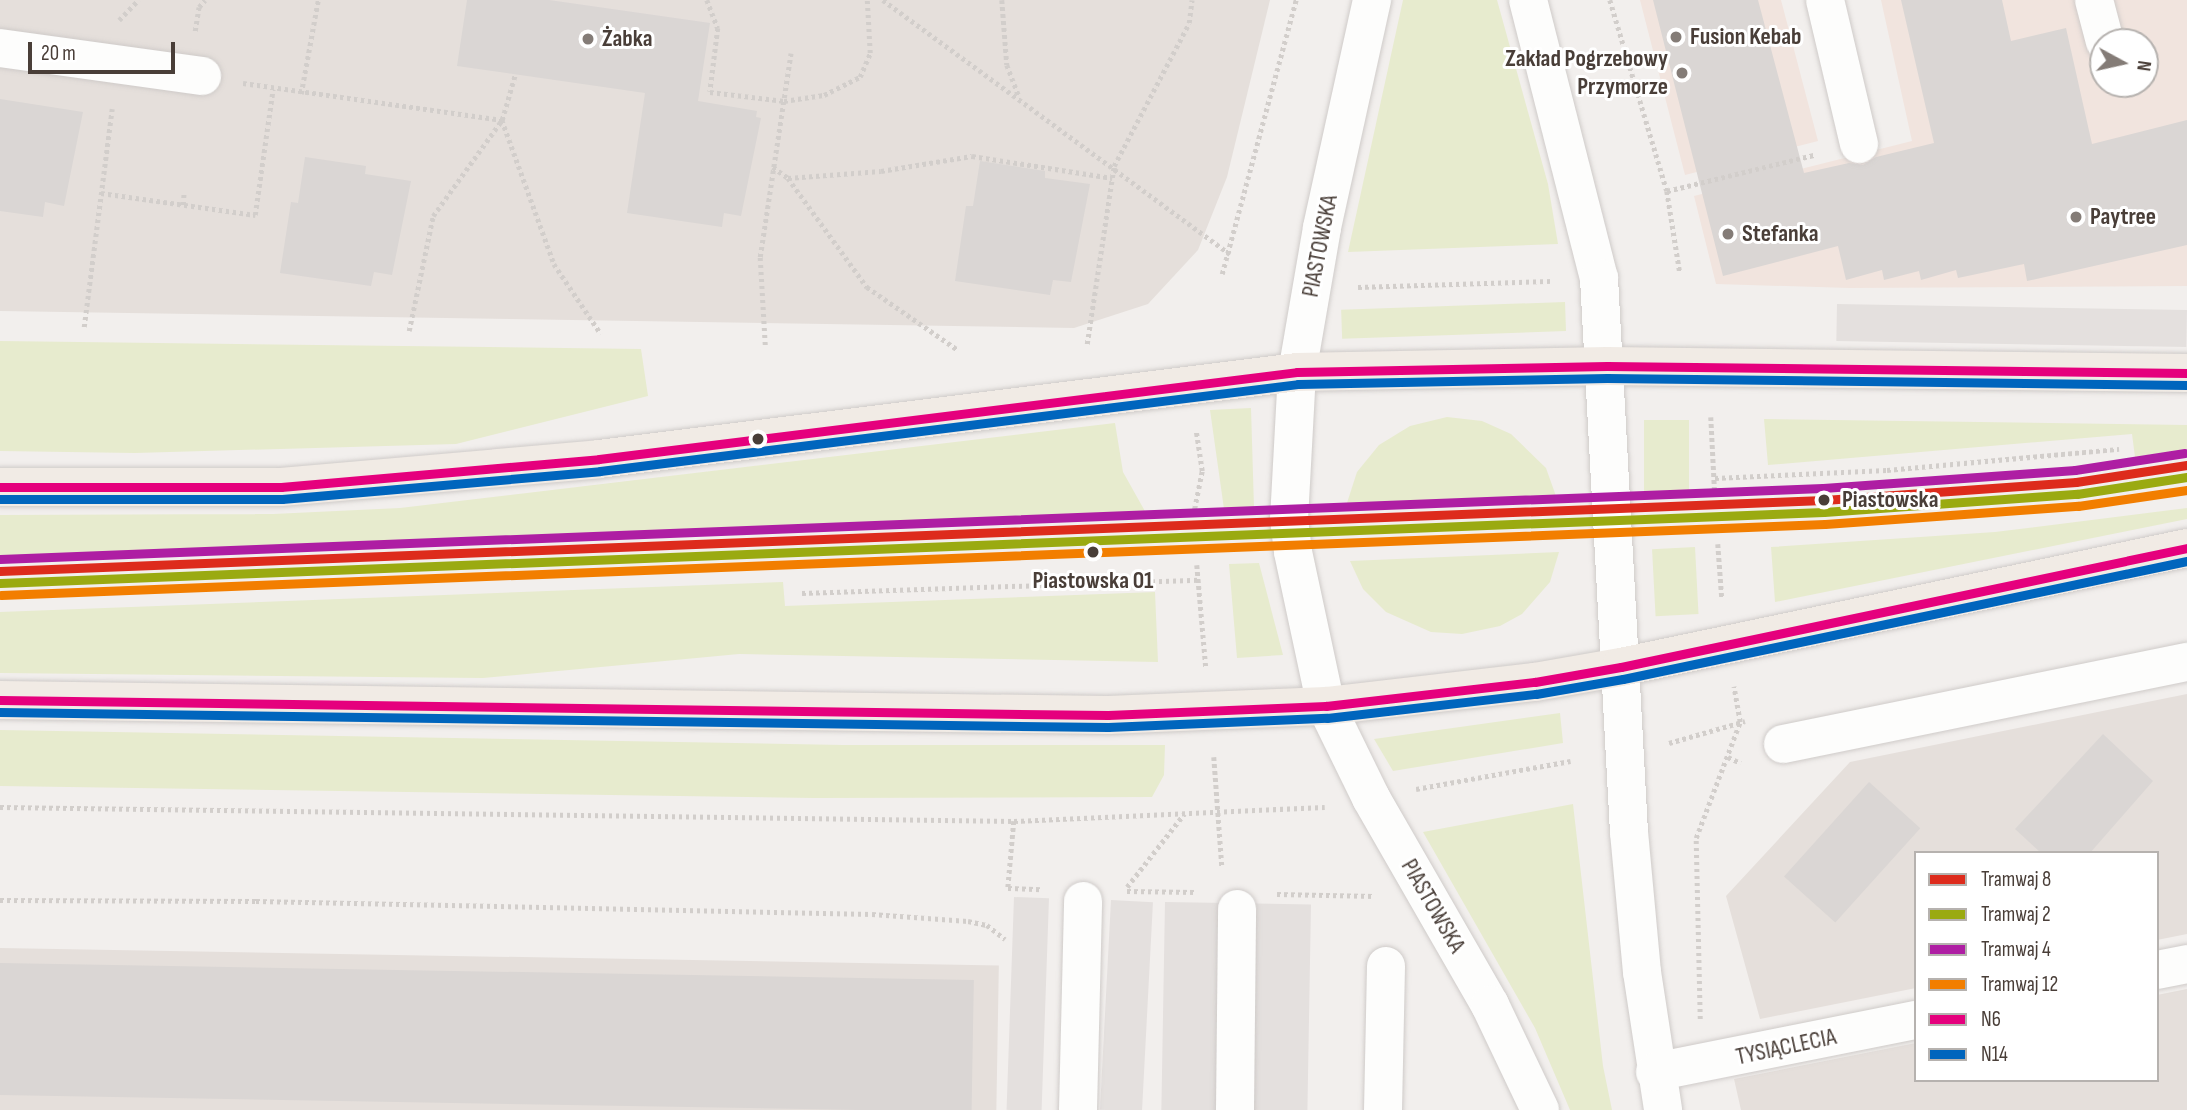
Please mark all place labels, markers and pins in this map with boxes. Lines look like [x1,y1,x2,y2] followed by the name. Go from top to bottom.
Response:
[1690,23,1801,51] place label: Fusion Kebab
[602,25,653,53] place label: Żabka
[1668,29,1684,45] marker: Fusion Kebab
[580,31,596,47] marker: Żabka
[1505,45,1668,101] place label: Zakład Pogrzebowy Przymorze
[1674,65,1690,81] marker: Zakład Pogrzebowy Przymorze
[2090,203,2156,231] place label: Paytree
[2068,209,2084,225] marker: Paytree
[1742,220,1819,248] place label: Stefanka
[1720,226,1736,242] marker: Stefanka
[751,432,765,446] unlabelled marker
[1842,486,1938,514] place label: Piastowska
[1813,489,1835,511] marker: Piastowska
[1082,541,1104,563] marker: Piastowska 01
[1032,567,1154,595] place label: Piastowska 01

